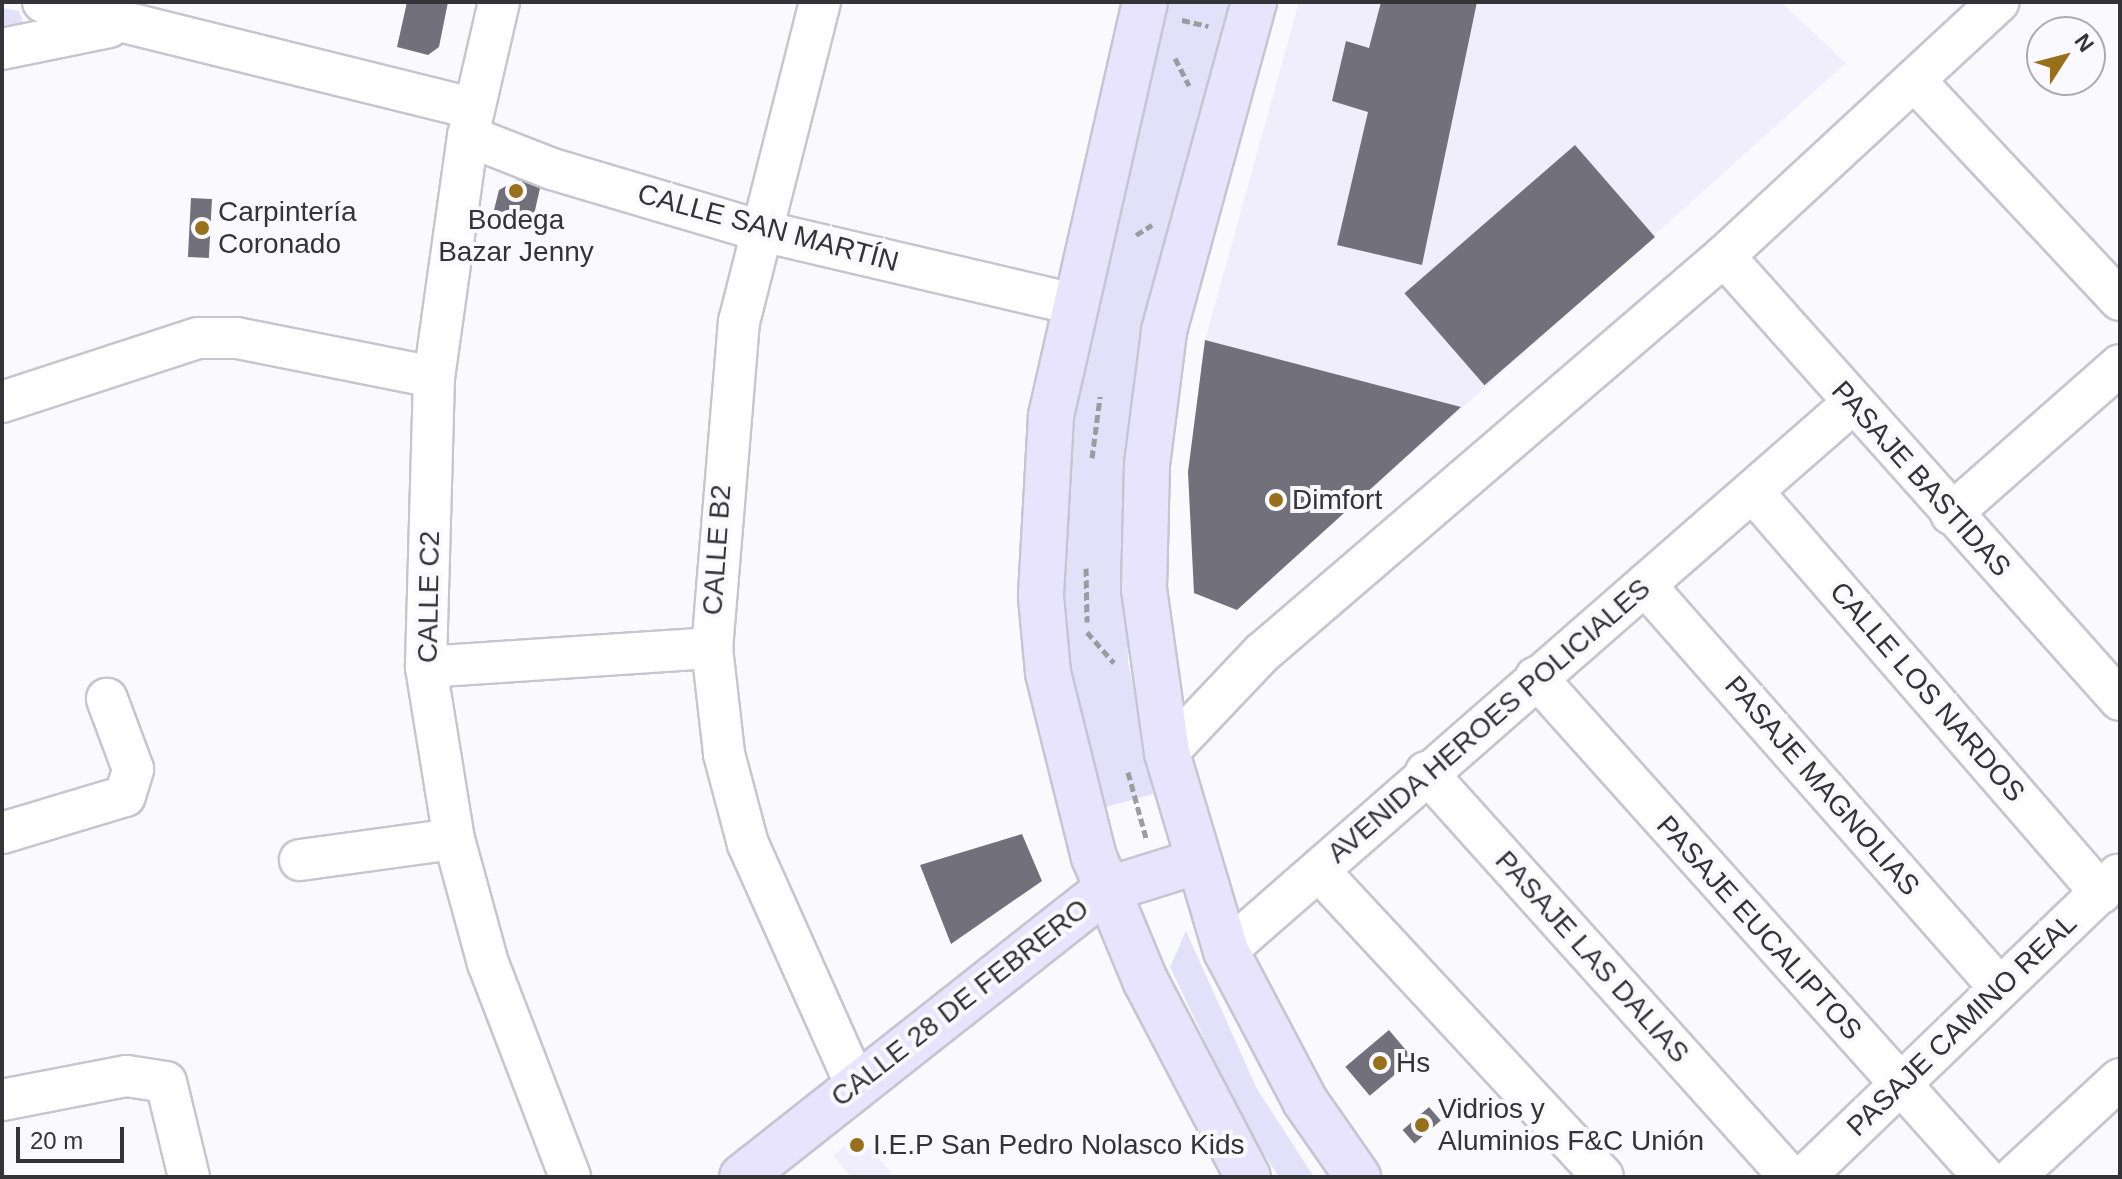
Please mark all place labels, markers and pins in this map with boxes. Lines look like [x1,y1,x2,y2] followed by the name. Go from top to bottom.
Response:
[507,182,525,200] marker: Bodega Bazar Jenny
[218,195,357,261] place label: Carpintería Coronado
[438,203,594,269] place label: Bodega Bazar Jenny
[193,219,211,237] marker: Carpintería Coronado
[1292,483,1382,517] place label: Dimfort
[1267,491,1285,509] marker: Dimfort
[1396,1046,1430,1080] place label: Hs
[1371,1054,1389,1072] marker: Hs
[1438,1092,1704,1158] place label: Vidrios y Aluminios F&C Unión
[1413,1116,1431,1134] marker: Vidrios y Aluminios F&C Unión
[873,1128,1245,1162] place label: I.E.P San Pedro Nolasco Kids
[848,1136,866,1154] marker: I.E.P San Pedro Nolasco Kids

